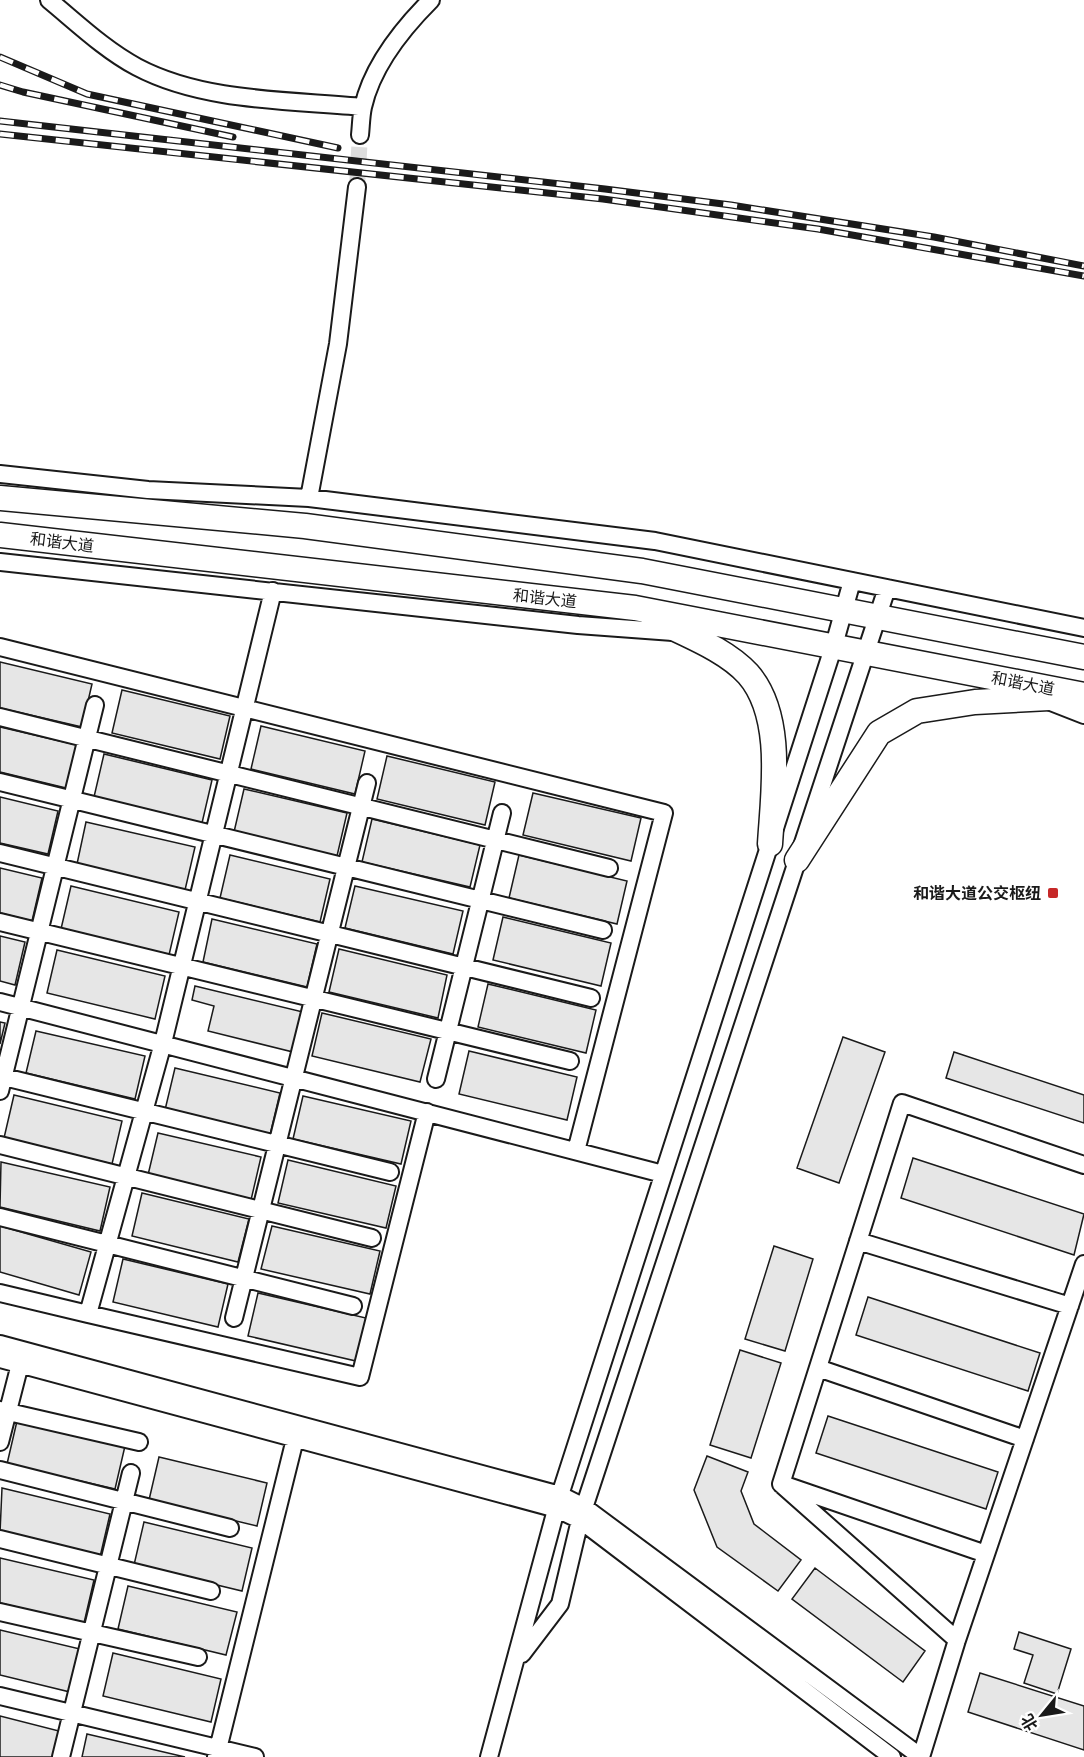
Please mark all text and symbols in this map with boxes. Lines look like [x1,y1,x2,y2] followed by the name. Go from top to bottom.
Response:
[29,527,95,557] street label: 和谐大道
[512,584,578,612] street label: 和谐大道
[989,666,1057,700] street label: 和谐大道
[913,882,1041,904] place label: 和谐大道公交枢纽
[1046,886,1060,900] marker: 和谐大道公交枢纽
[1012,1685,1072,1745] north arrow
[1015,1710,1043,1735] text: 北

